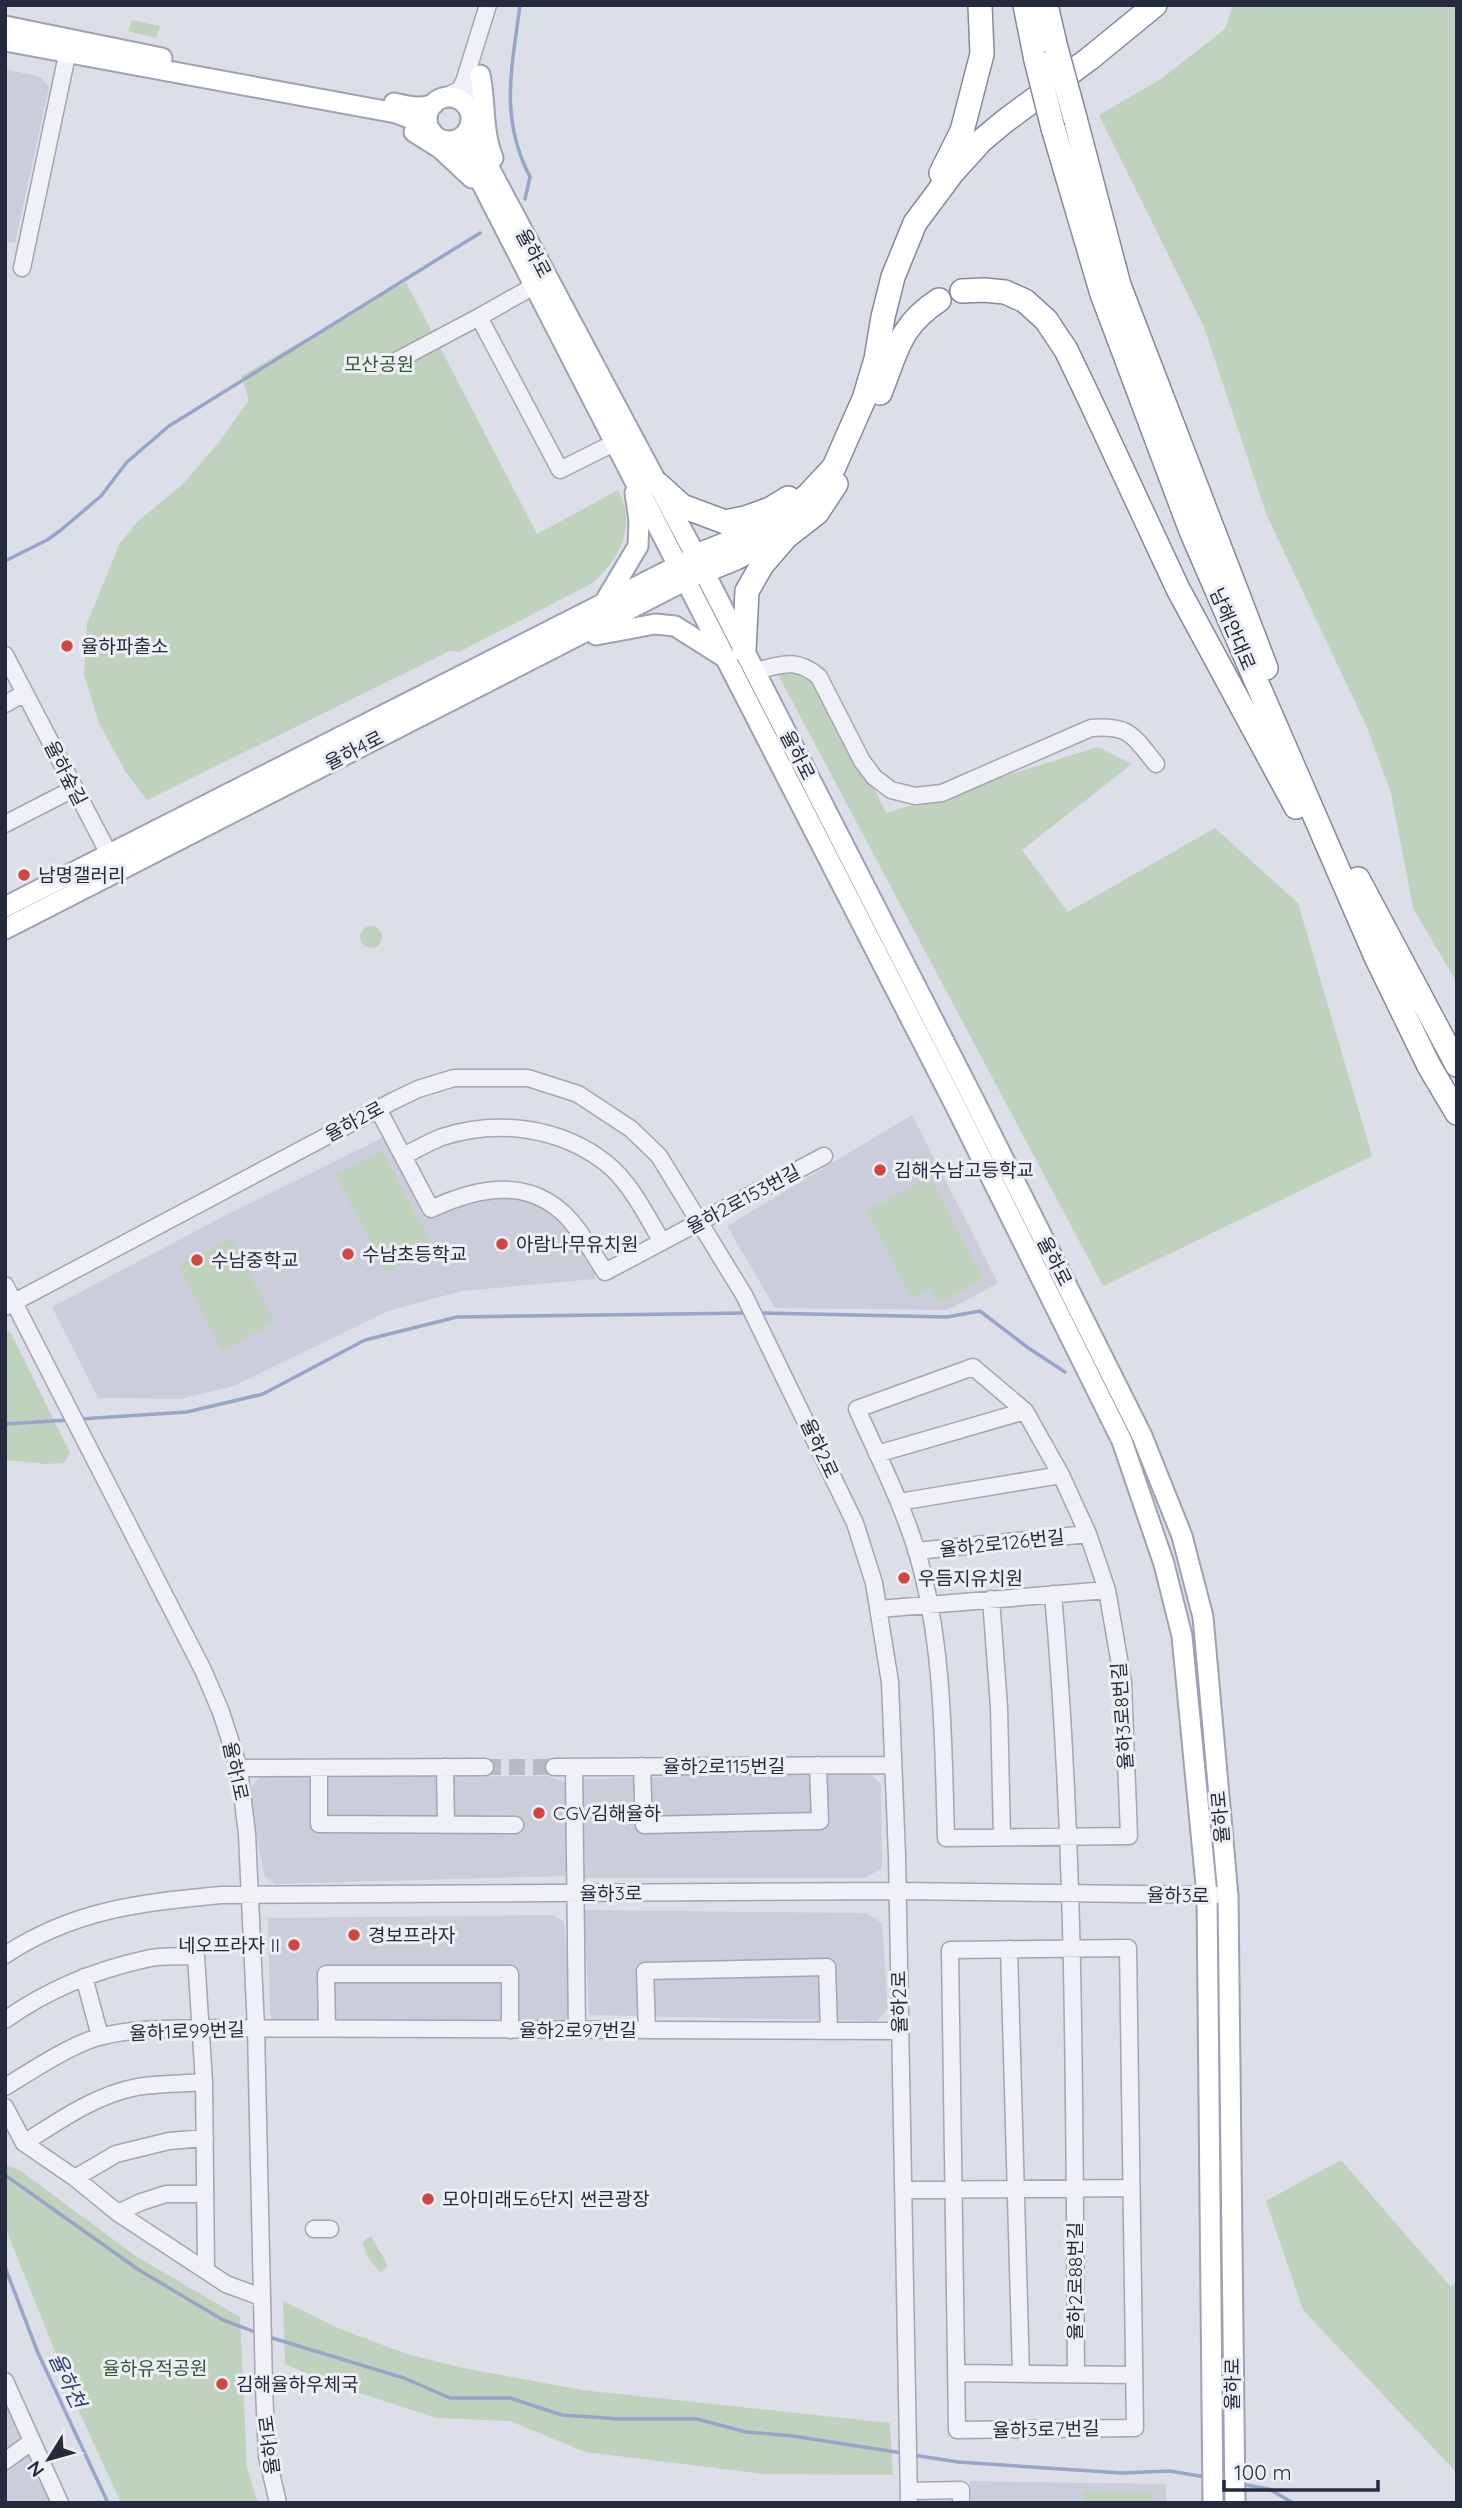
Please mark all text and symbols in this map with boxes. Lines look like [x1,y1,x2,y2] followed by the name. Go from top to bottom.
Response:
[511,224,557,282] street label: 율하로
[344,352,414,376] park label: 모산공원
[1205,584,1261,674] street label: 남해안대로
[81,634,168,658] place label: 율하파출소
[59,638,75,654] marker: 율하파출소
[321,725,387,775] street label: 율하4로
[775,726,821,784] street label: 율하로
[39,736,93,810] street label: 율하숲길
[38,863,125,887] place label: 남명갤러리
[16,867,32,883] marker: 남명갤러리
[321,1096,387,1146] street label: 율하2로
[894,1158,1034,1182] place label: 김해수남고등학교
[682,1159,804,1239] street label: 율하2로153번길
[872,1162,888,1178] marker: 김해수남고등학교
[516,1232,638,1256] place label: 아람나무유치원
[1032,1232,1078,1290] street label: 율하로
[494,1236,510,1252] marker: 아람나무유치원
[362,1242,467,1266] place label: 수남초등학교
[340,1246,356,1262] marker: 수남초등학교
[211,1248,298,1272] place label: 수남중학교
[189,1252,205,1268] marker: 수남중학교
[796,1414,844,1482] street label: 율하2로
[938,1524,1066,1562] street label: 율하2로126번길
[918,1566,1023,1590] place label: 우듬지유치원
[896,1570,912,1586] marker: 우듬지유치원
[1106,1661,1138,1771] street label: 율하3로8번길
[218,1739,254,1803] street label: 율하1로
[663,1754,785,1778] street label: 율하2로115번길
[1206,1790,1234,1844] street label: 율하로
[553,1801,661,1825] place label: CGV김해율하
[531,1805,547,1821] marker: CGV김해율하
[580,1881,642,1905] street label: 율하3로
[1147,1882,1209,1908] street label: 율하3로
[368,1923,455,1947] place label: 경보프라자
[346,1927,362,1943] marker: 경보프라자
[178,1933,280,1957] place label: 네오프라자 II
[286,1937,302,1953] marker: 네오프라자 II
[886,1970,912,2034] street label: 율하2로
[129,2017,245,2045] street label: 율하1로99번길
[519,2018,637,2042] street label: 율하2로97번길
[442,2187,650,2211] place label: 모아미래도6단지 썬큰광장
[420,2191,436,2207] marker: 모아미래도6단지 썬큰광장
[1063,2222,1087,2340] street label: 율하2로88번길
[44,2348,93,2414] water label: 율하천
[103,2356,207,2380] park label: 율하유적공원
[1220,2358,1244,2410] street label: 율하로
[236,2372,358,2396] place label: 김해율하우체국
[214,2376,230,2392] marker: 김해율하우체국
[253,2414,285,2476] street label: 율하1로
[992,2416,1100,2442] street label: 율하3로7번길
[14,2424,84,2494] north arrow
[1224,2448,1378,2492] scale bar
[22,2456,49,2482] text: N
[1234,2459,1292,2485] text: 100 m

